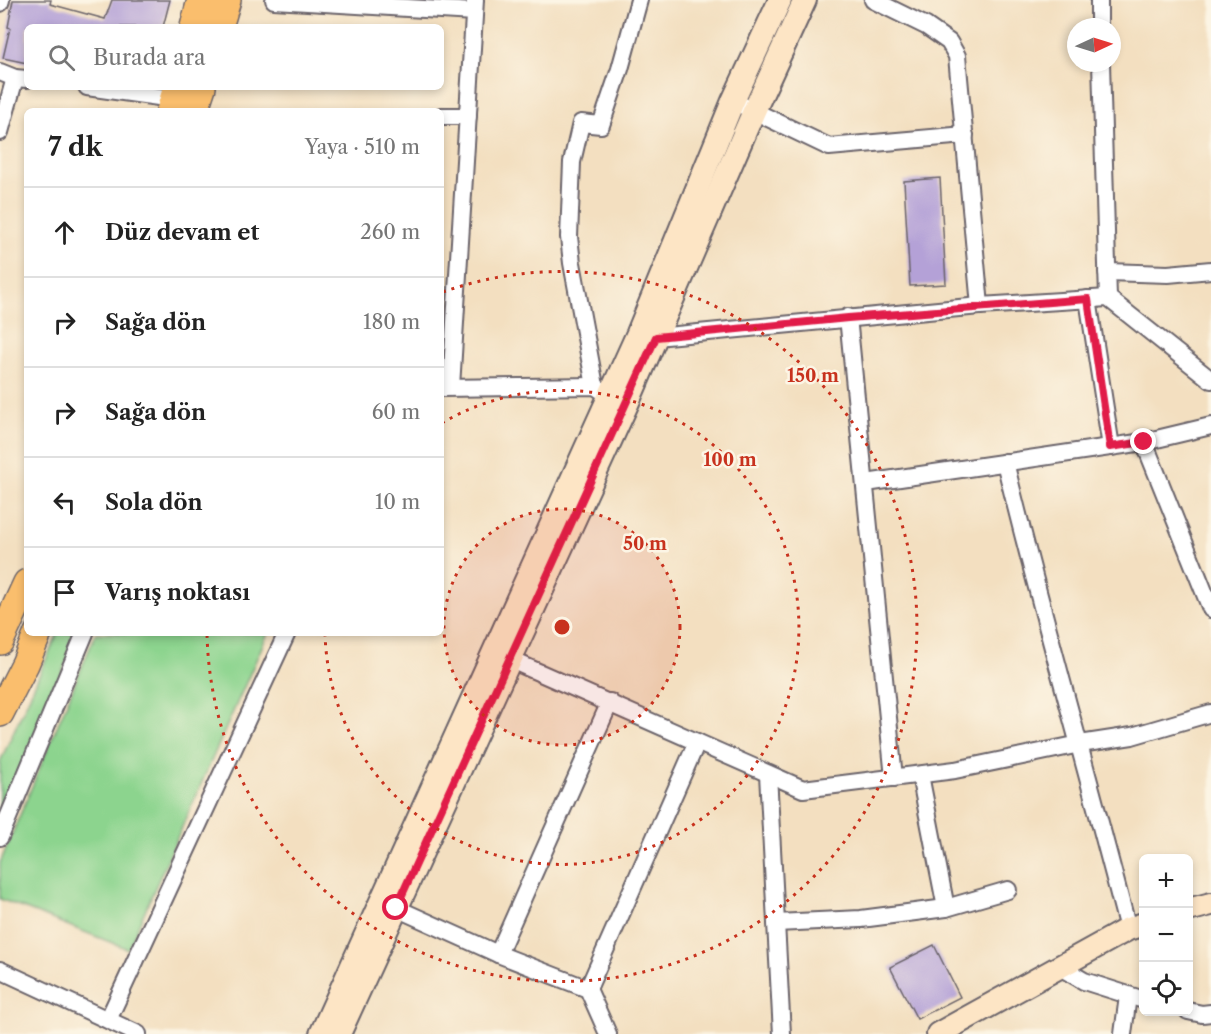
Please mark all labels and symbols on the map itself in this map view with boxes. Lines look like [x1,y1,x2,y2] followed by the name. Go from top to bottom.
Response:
[1067,18,1121,72] north arrow
[787,365,839,387] text: 150 m
[1130,428,1156,454] route end
[703,449,757,471] text: 100 m
[623,533,667,555] text: 50 m
[552,617,572,637] centre of rings
[382,894,408,920] route start

